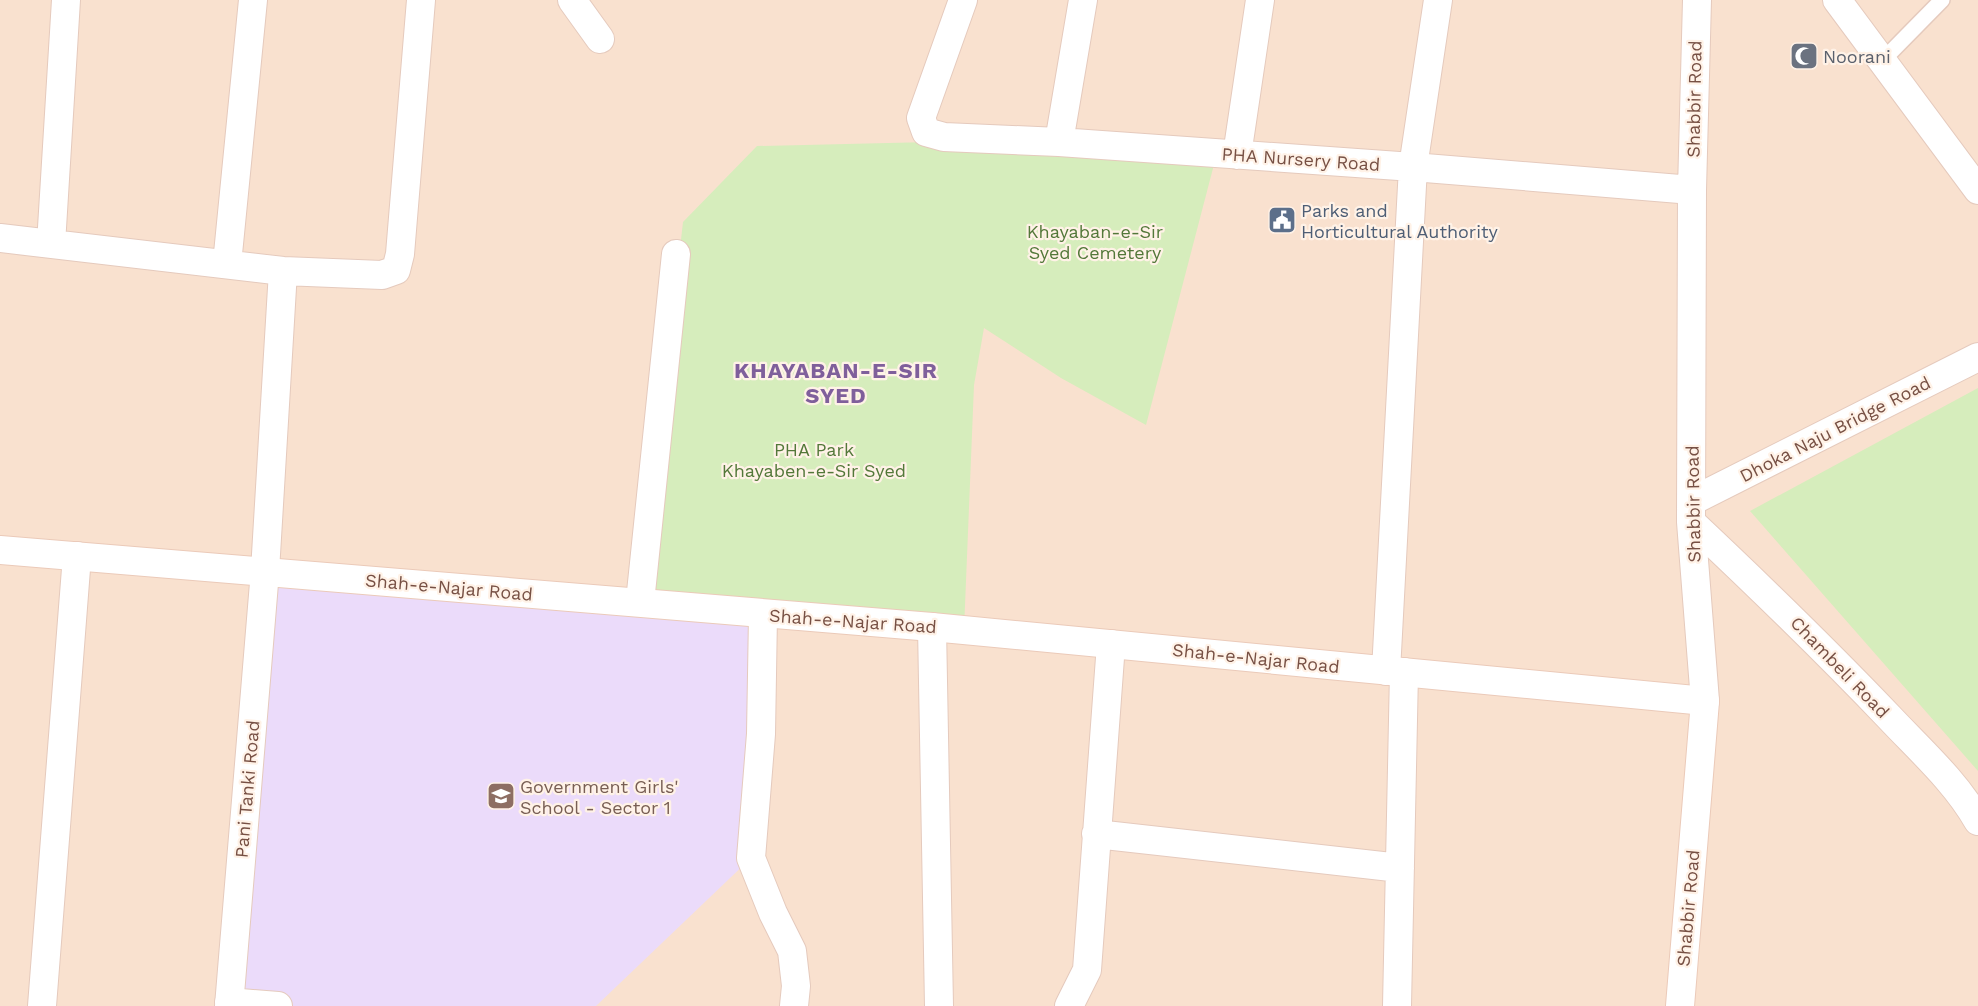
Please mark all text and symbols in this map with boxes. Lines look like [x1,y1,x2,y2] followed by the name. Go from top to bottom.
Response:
[1682,40,1706,158] street label: Shabbir Road
[1789,41,1819,71] mosque icon: Noorani
[1823,46,1891,67] place label: Noorani
[1221,143,1381,175] street label: PHA Nursery Road
[1301,200,1499,242] place label: Parks and Horticultural Authority
[1267,205,1297,235] public building icon: Parks and Horticultural Authority
[1027,221,1163,263] park label: Khayaban-e-Sir Syed Cemetery
[734,358,938,408] district label: KHAYABAN-E-SIR SYED
[1736,372,1934,486] street label: Dhoka Naju Bridge Road
[722,439,906,481] park label: PHA Park Khayaben-e-Sir Syed
[1681,445,1705,563] street label: Shabbir Road
[364,569,534,605] street label: Shah-e-Najar Road
[768,605,938,637] street label: Shah-e-Najar Road
[1786,612,1894,722] street label: Chambeli Road
[1171,639,1341,677] street label: Shah-e-Najar Road
[231,719,263,859] street label: Pani Tanki Road
[520,776,679,818] place label: Government Girls' School - Sector 1
[486,781,516,811] school or university icon: Government Girls' School - Sector 1
[1672,849,1704,967] street label: Shabbir Road

